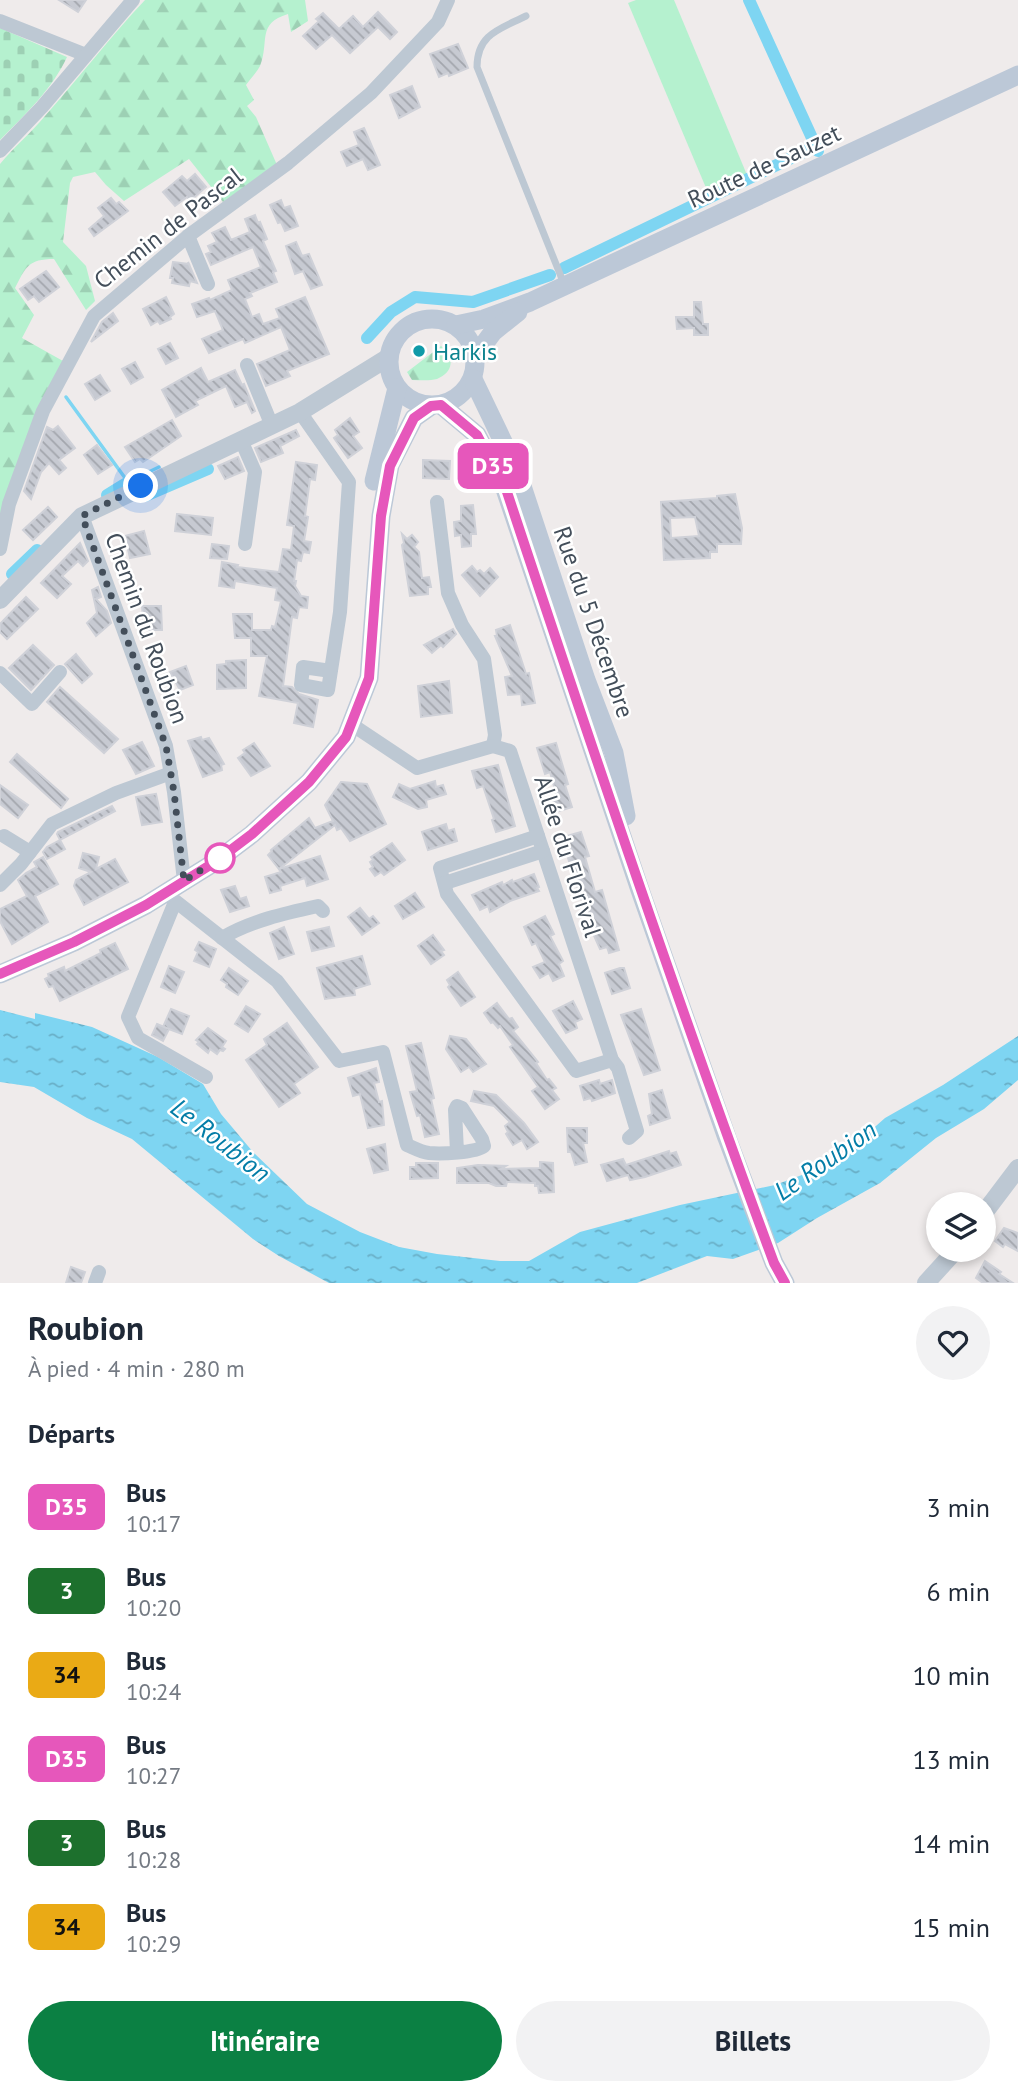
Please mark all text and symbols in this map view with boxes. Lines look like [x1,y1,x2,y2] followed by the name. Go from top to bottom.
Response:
[683,117,845,215] street label: Route de Sauzet
[87,160,249,296] street label: Chemin de Pascal
[433,336,497,367] place label: Harkis
[411,343,427,359] marker: Harkis
[453,443,533,489] line badge: D35
[472,450,514,481] text: D35
[123,468,158,503] your location
[547,522,641,722] street label: Rue du 5 Décembre
[98,528,196,728] street label: Chemin du Roubion
[527,771,609,941] street label: Allée du Florival
[205,843,235,873] unlabelled marker
[165,1091,277,1189] water label: Le Roubion
[767,1113,883,1207] water label: Le Roubion
[926,1192,996,1262] map controls
[926,1192,996,1262] button: layers
[28,1306,144,1349] text: Roubion
[916,1306,990,1380] button: heart
[28,1354,245,1383] text: À pied · 4 min · 280 m
[28,1417,115,1450] text: Départs
[126,1476,166,1509] text: Bus
[45,1491,88,1522] text: D35
[927,1491,990,1524] text: 3 min
[126,1509,181,1538] text: 10:17
[126,1560,166,1593] text: Bus
[60,1575,73,1606] text: 3
[927,1575,990,1608] text: 6 min
[126,1593,181,1622] text: 10:20
[126,1644,166,1677] text: Bus
[53,1659,80,1690] text: 34
[912,1659,990,1692] text: 10 min
[126,1677,181,1706] text: 10:24
[126,1728,166,1761] text: Bus
[45,1743,88,1774] text: D35
[912,1743,990,1776] text: 13 min
[126,1761,181,1790] text: 10:27
[126,1812,166,1845] text: Bus
[60,1827,73,1858] text: 3
[912,1827,990,1860] text: 14 min
[126,1845,181,1874] text: 10:28
[126,1896,166,1929] text: Bus
[53,1911,80,1942] text: 34
[912,1911,990,1944] text: 15 min
[126,1929,181,1958] text: 10:29
[28,2001,502,2081] button: Itinéraire
[516,2001,990,2081] button: Billets

